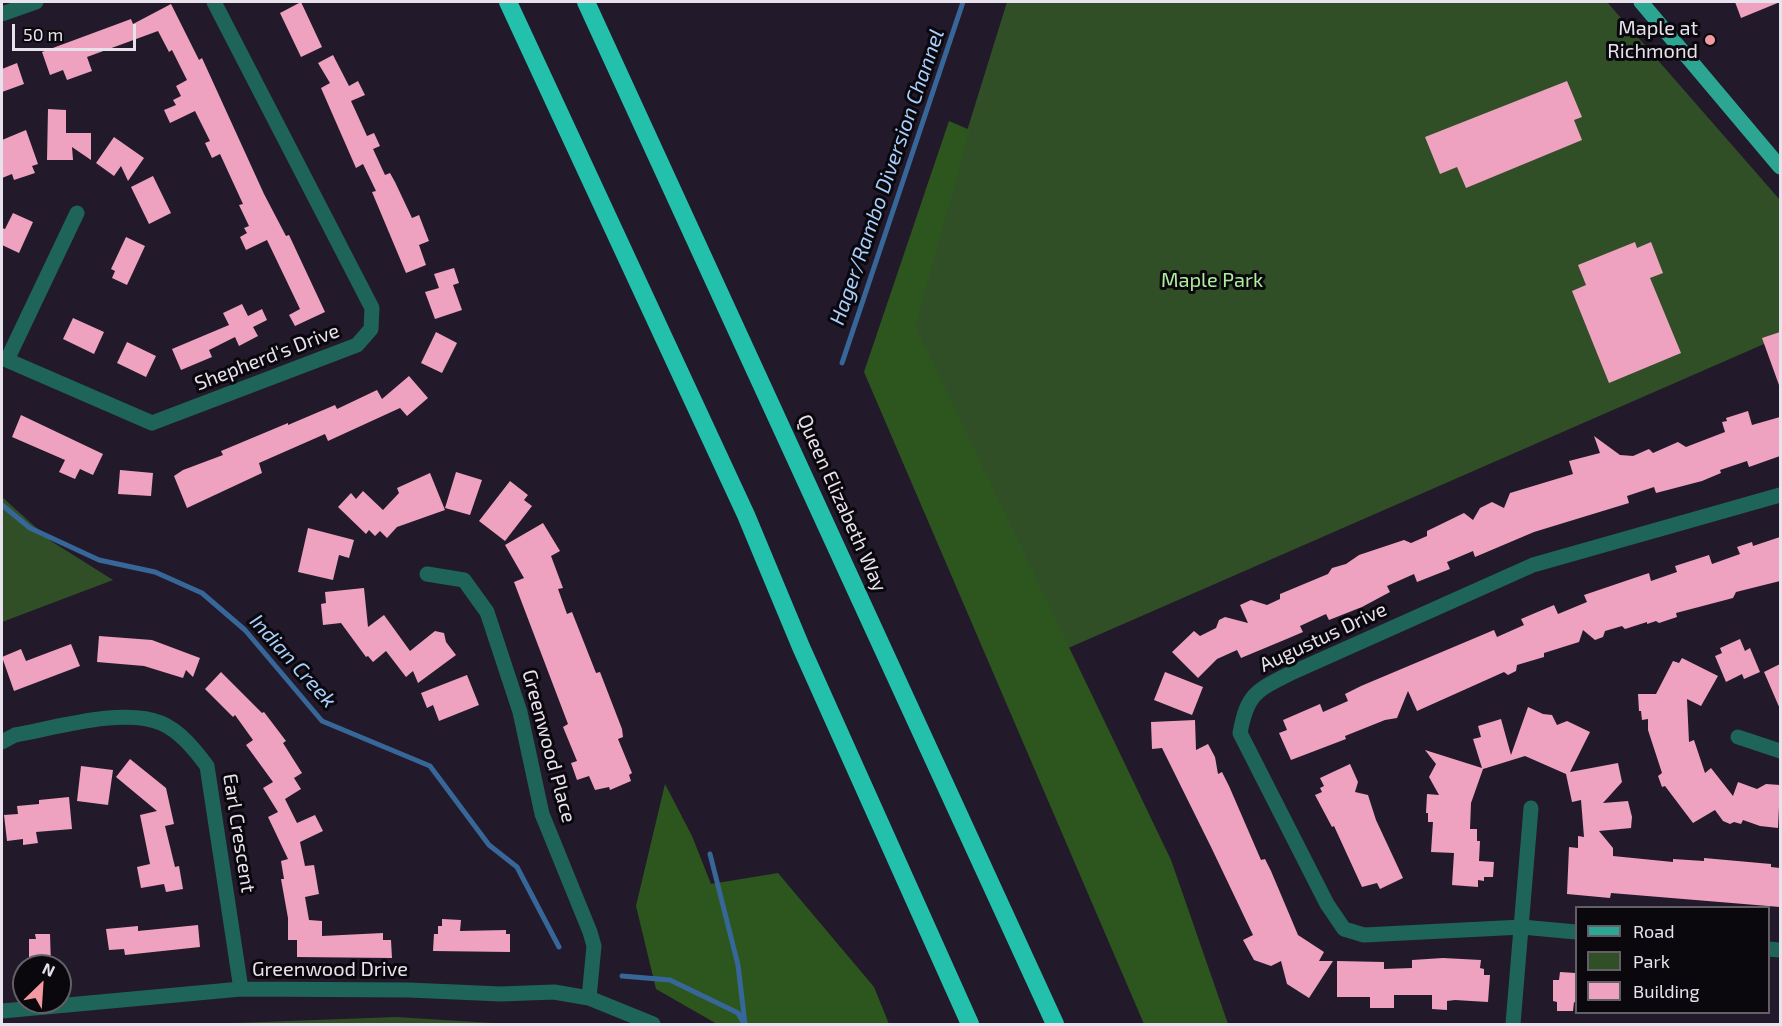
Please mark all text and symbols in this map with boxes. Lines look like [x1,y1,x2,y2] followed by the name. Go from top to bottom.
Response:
[15,12,140,50] scale bar
[1607,16,1698,63] place label: Maple at Richmond
[23,23,63,45] text: 50 m
[824,26,950,328] water label: Hager/Rambo Diversion Channel
[1703,33,1717,47] marker: Maple at Richmond
[1161,268,1263,292] park label: Maple Park
[191,318,343,396] street label: Shepherd's Drive
[792,411,892,595] street label: Queen Elizabeth Way
[1256,597,1390,677] street label: Augustus Drive
[244,609,342,713] water label: Indian Creek
[517,667,581,825] street label: Greenwood Place
[218,772,260,894] street label: Earl Crescent
[1575,906,1770,1014] legend
[1633,920,1674,942] text: Road
[1633,950,1670,972] text: Park
[12,954,72,1014] north arrow
[252,957,408,981] street label: Greenwood Drive
[40,958,58,980] text: N
[1633,980,1700,1002] text: Building

